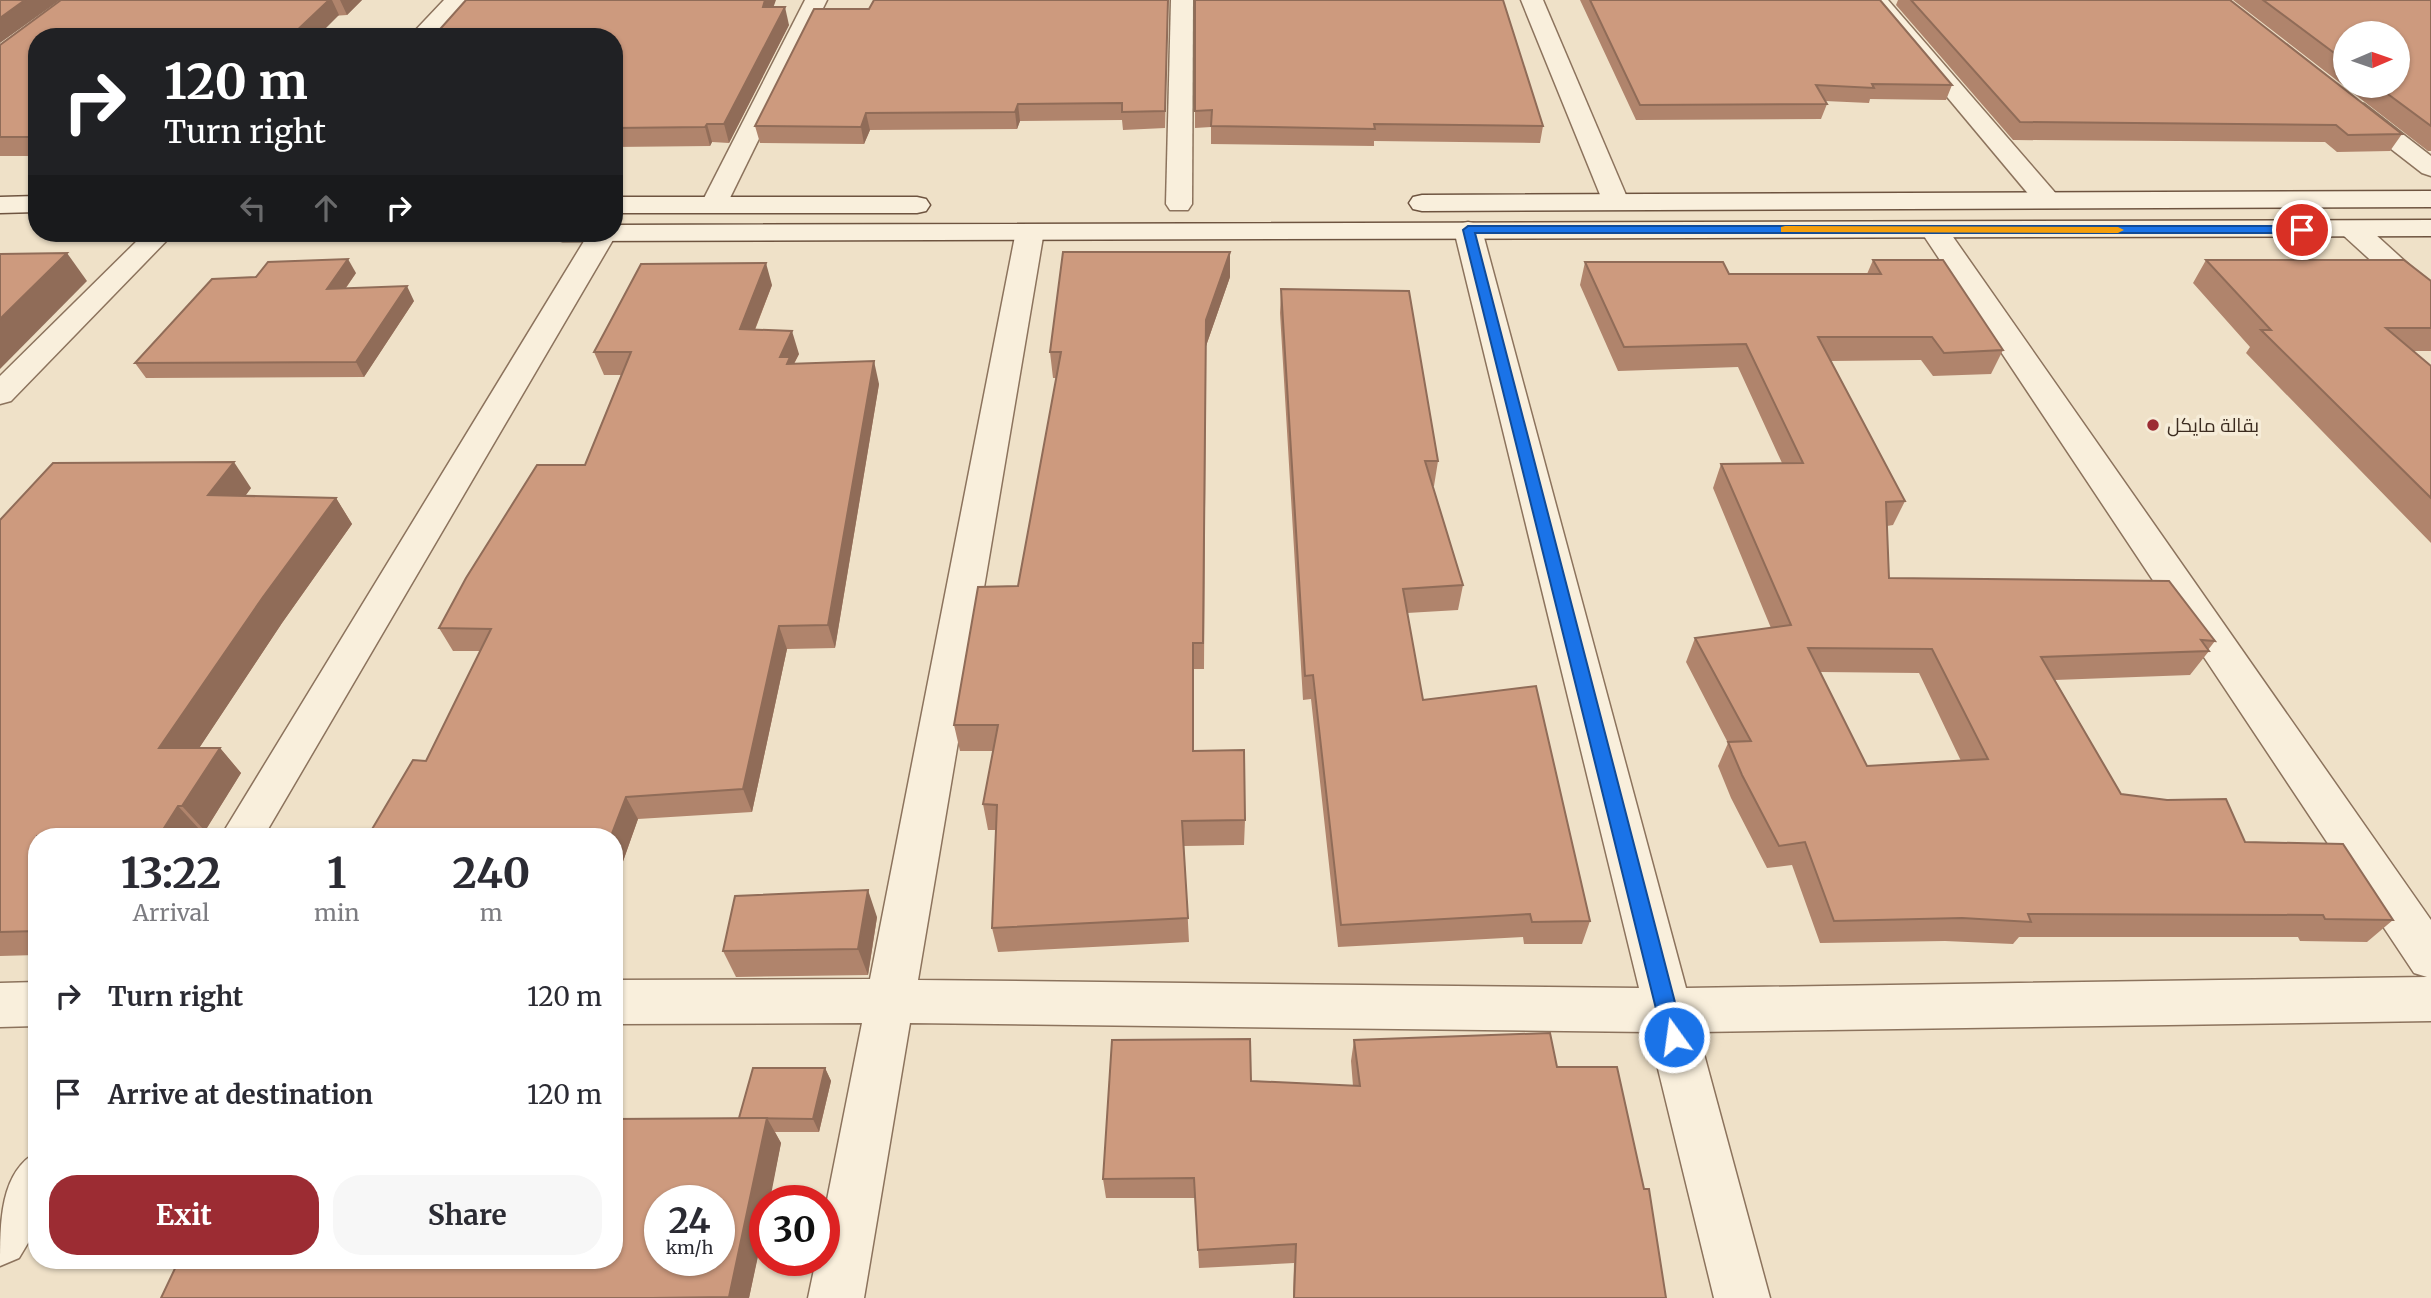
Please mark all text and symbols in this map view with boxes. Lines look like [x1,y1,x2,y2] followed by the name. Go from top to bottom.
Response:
[2333,21,2410,98] north arrow
[2333,21,2410,98] map controls
[164,51,308,112] text: 120 m
[49,56,140,147] icon: right
[164,112,326,152] text: Turn right
[234,189,272,227] icon: left
[307,189,345,227] icon: ahead
[380,189,418,227] icon: right
[2272,200,2332,260] pin
[2283,211,2321,249] icon: arrive
[2167,413,2259,437] place label: بقالة مايكل
[2145,417,2161,433] marker: بقالة مايكل
[121,847,221,899] text: 13:22
[327,847,347,899] text: 1
[452,847,530,899] text: 240
[133,898,209,927] text: Arrival
[314,898,360,927] text: min
[480,898,503,927] text: m
[49,977,87,1015] icon: right
[108,980,243,1013] text: Turn right
[527,980,602,1013] text: 120 m
[1637,1000,1711,1074] position arrow
[49,1075,87,1113] icon: arrive
[108,1078,373,1111] text: Arrive at destination
[527,1078,602,1111] text: 120 m
[49,1175,319,1255] button: Exit
[333,1175,602,1255] button: Share
[749,1185,840,1276] speed limit sign: 30
[668,1199,711,1243] text: 24
[666,1236,713,1259] text: km/h

